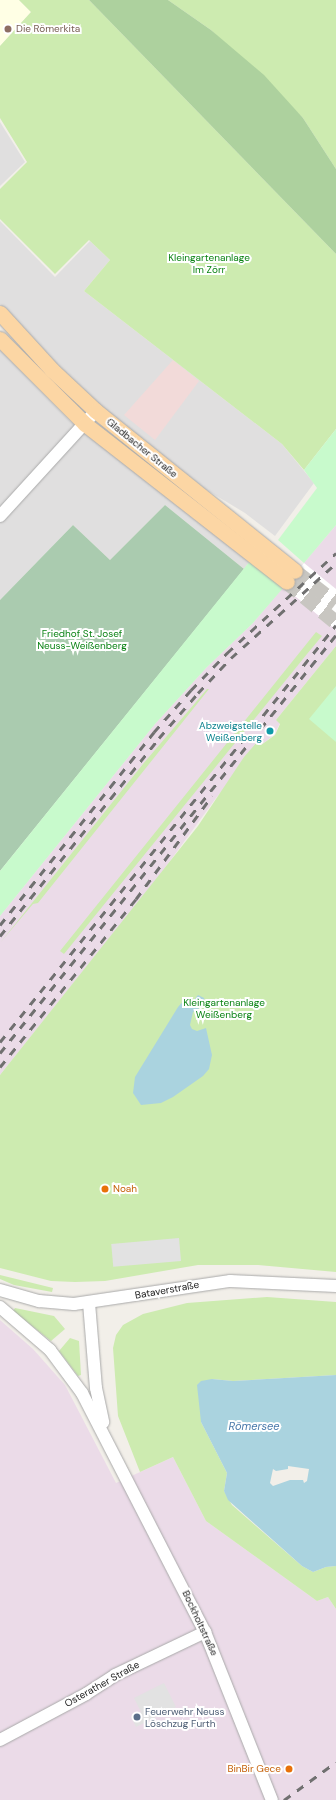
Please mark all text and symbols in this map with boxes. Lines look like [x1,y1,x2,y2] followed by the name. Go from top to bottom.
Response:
[16,23,80,35] place label: Die Römerkita
[3,24,13,34] marker: Die Römerkita
[168,251,250,274] park label: Kleingartenanlage Im Zörr
[104,416,180,480] street label: Gladbacher Straße
[37,627,127,650] park label: Friedhof St. Josef Neuss-Weißenberg
[199,719,262,742] place label: Abzweigstelle Weißenberg
[265,726,275,736] marker: Abzweigstelle Weißenberg
[183,996,265,1020] park label: Kleingartenanlage Weißenberg
[113,1183,137,1195] place label: Noah
[100,1184,110,1194] marker: Noah
[134,1278,200,1302] street label: Bataverstraße
[229,1419,279,1433] water label: Römersee
[180,1588,220,1658] street label: Bockholtstraße
[62,1658,142,1710] street label: Osterather Straße
[145,1705,225,1728] place label: Feuerwehr Neuss Löschzug Furth
[132,1712,142,1722] marker: Feuerwehr Neuss Löschzug Furth
[227,1763,281,1775] place label: BinBir Gece
[284,1764,294,1774] marker: BinBir Gece

